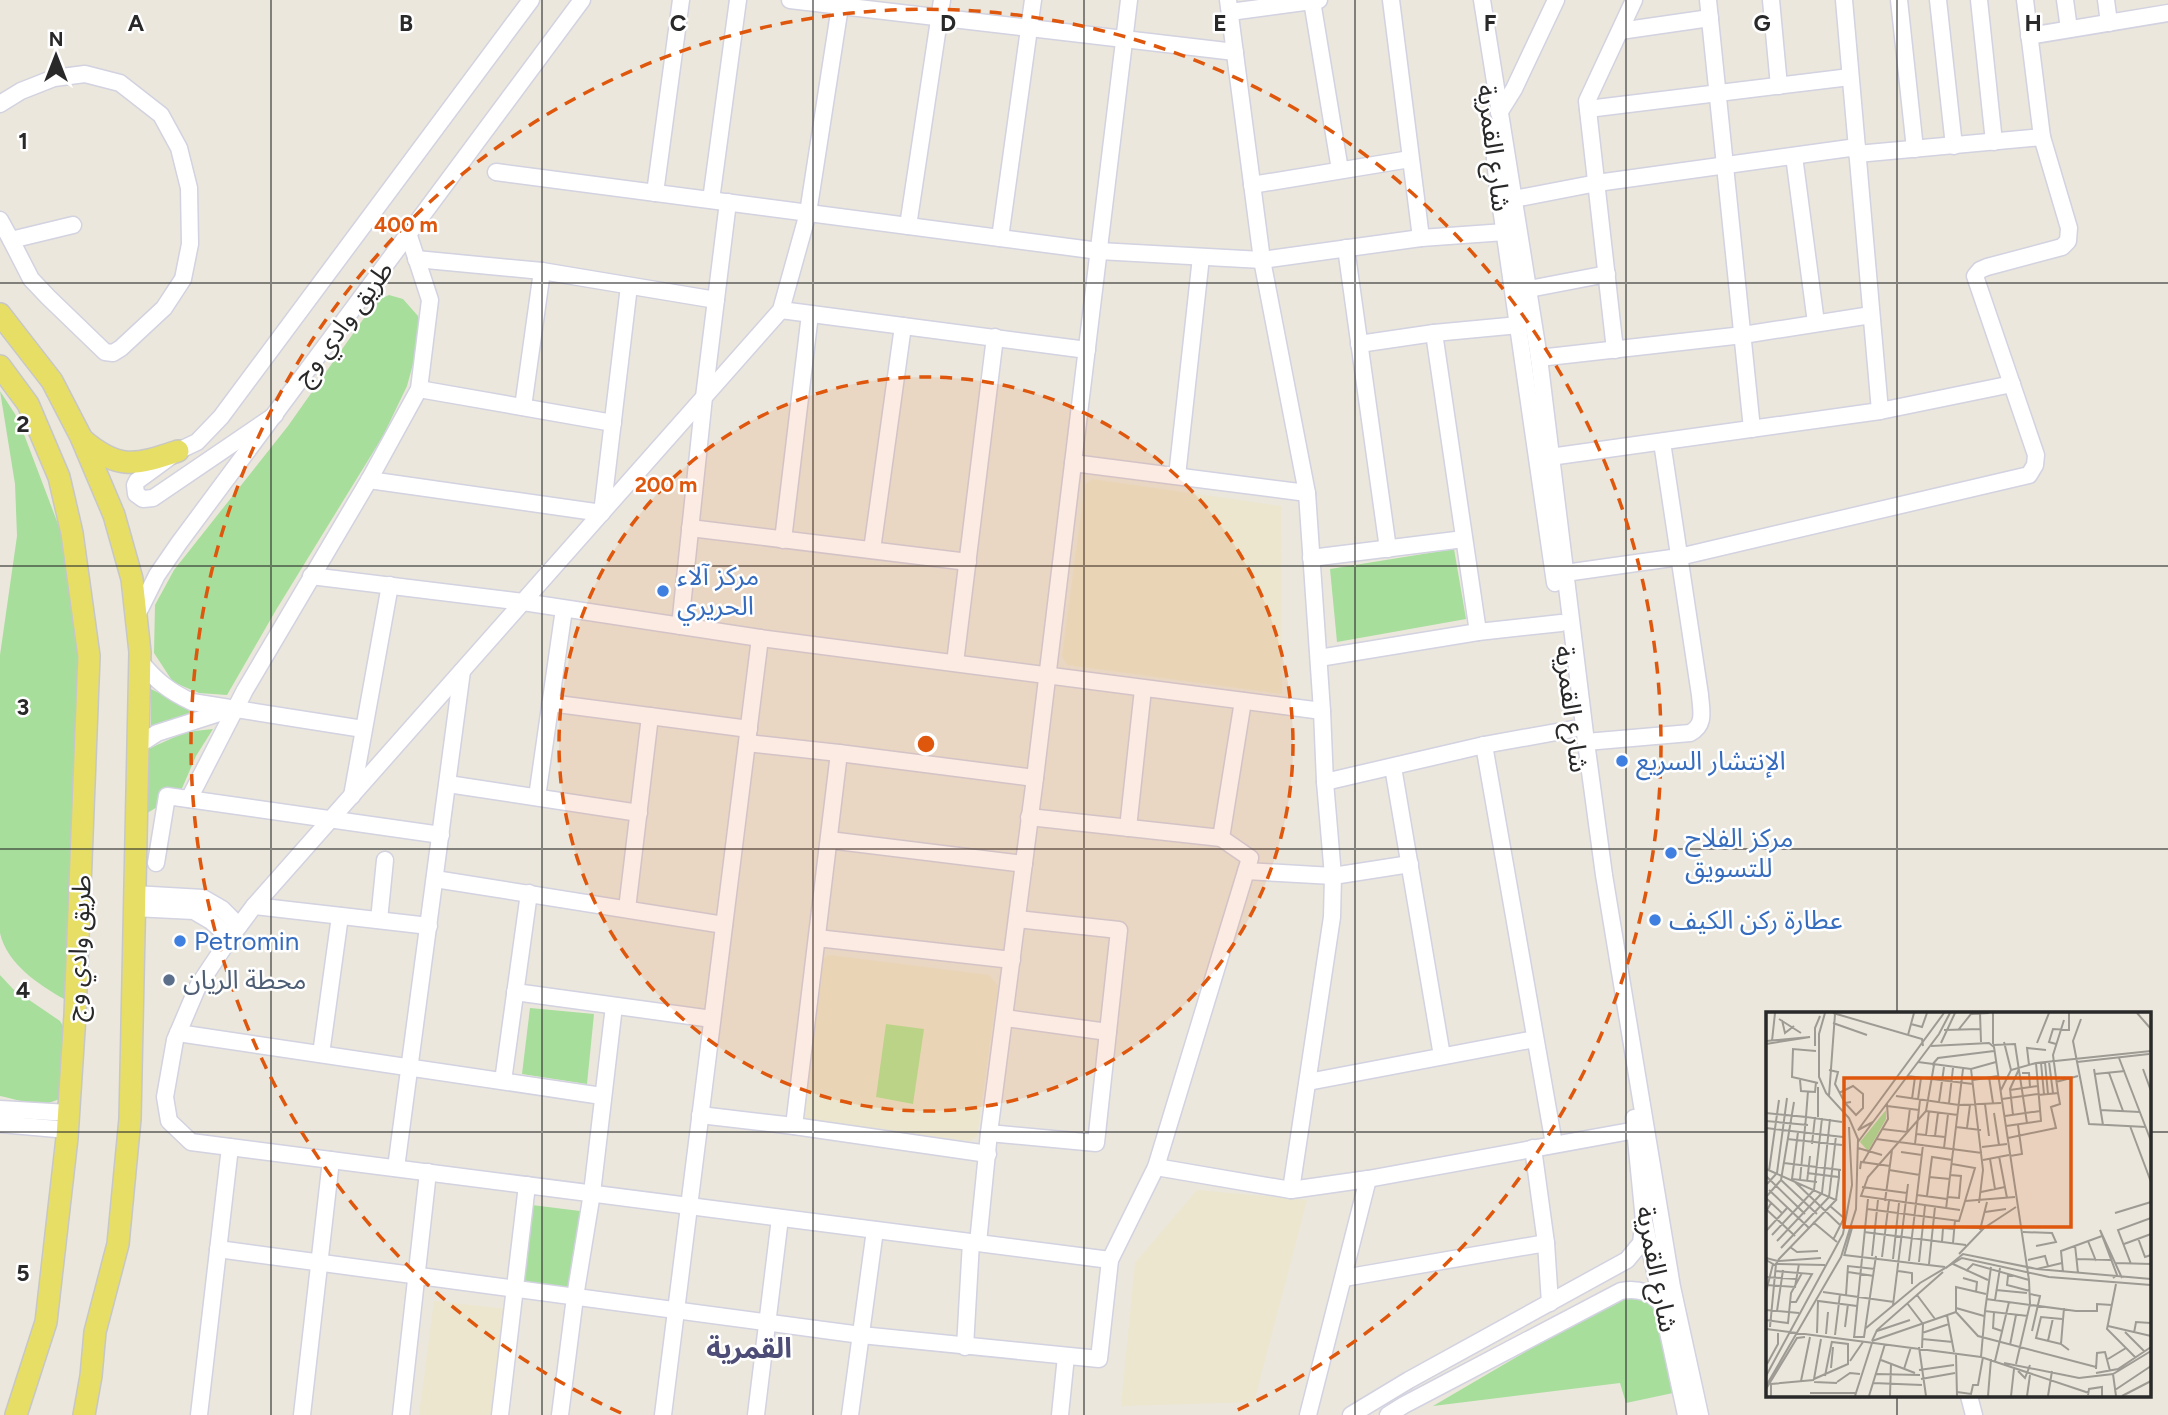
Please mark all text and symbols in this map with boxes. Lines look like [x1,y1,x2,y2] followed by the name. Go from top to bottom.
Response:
[128,9,145,37] text: A
[399,9,413,37] text: B
[670,9,687,37] text: C
[940,9,956,37] text: D
[1213,9,1227,37] text: E
[1484,9,1497,37] text: F
[1753,9,1771,37] text: G
[2024,9,2042,37] text: H
[21,21,91,91] north arrow
[49,28,63,51] text: N
[1467,83,1518,214] street label: شارع القمرية
[18,127,28,155] text: 1
[374,212,438,237] text: 400 m
[286,255,403,394] street label: طريق وادي وج
[16,410,30,438] text: 2
[635,472,697,497] text: 200 m
[677,560,759,626] place label: مركز آلاء الحريري
[655,583,671,599] marker: مركز آلاء الحريري
[1545,644,1596,775] street label: شارع القمرية
[17,693,29,721] text: 3
[914,732,938,756] centre of rings
[1636,745,1786,781] place label: الإنتشار السريع
[1614,753,1630,769] marker: الإنتشار السريع
[1685,822,1793,884] place label: مركز الفلاح للتسويق
[1663,845,1679,861] marker: مركز الفلاح للتسويق
[58,874,102,1022] street label: طريق وادي وج
[1669,904,1843,936] place label: عطارة ركن الكيف
[1647,912,1663,928] marker: عطارة ركن الكيف
[194,925,299,957] place label: Petromin
[172,933,188,949] marker: Petromin
[183,964,306,996] place label: محطة الريان
[161,972,177,988] marker: محطة الريان
[16,976,30,1004] text: 4
[1766,1012,2150,1398] inset map
[1626,1203,1685,1335] street label: شارع القمرية
[16,1259,30,1287] text: 5
[706,1331,792,1365] district label: القمرية

